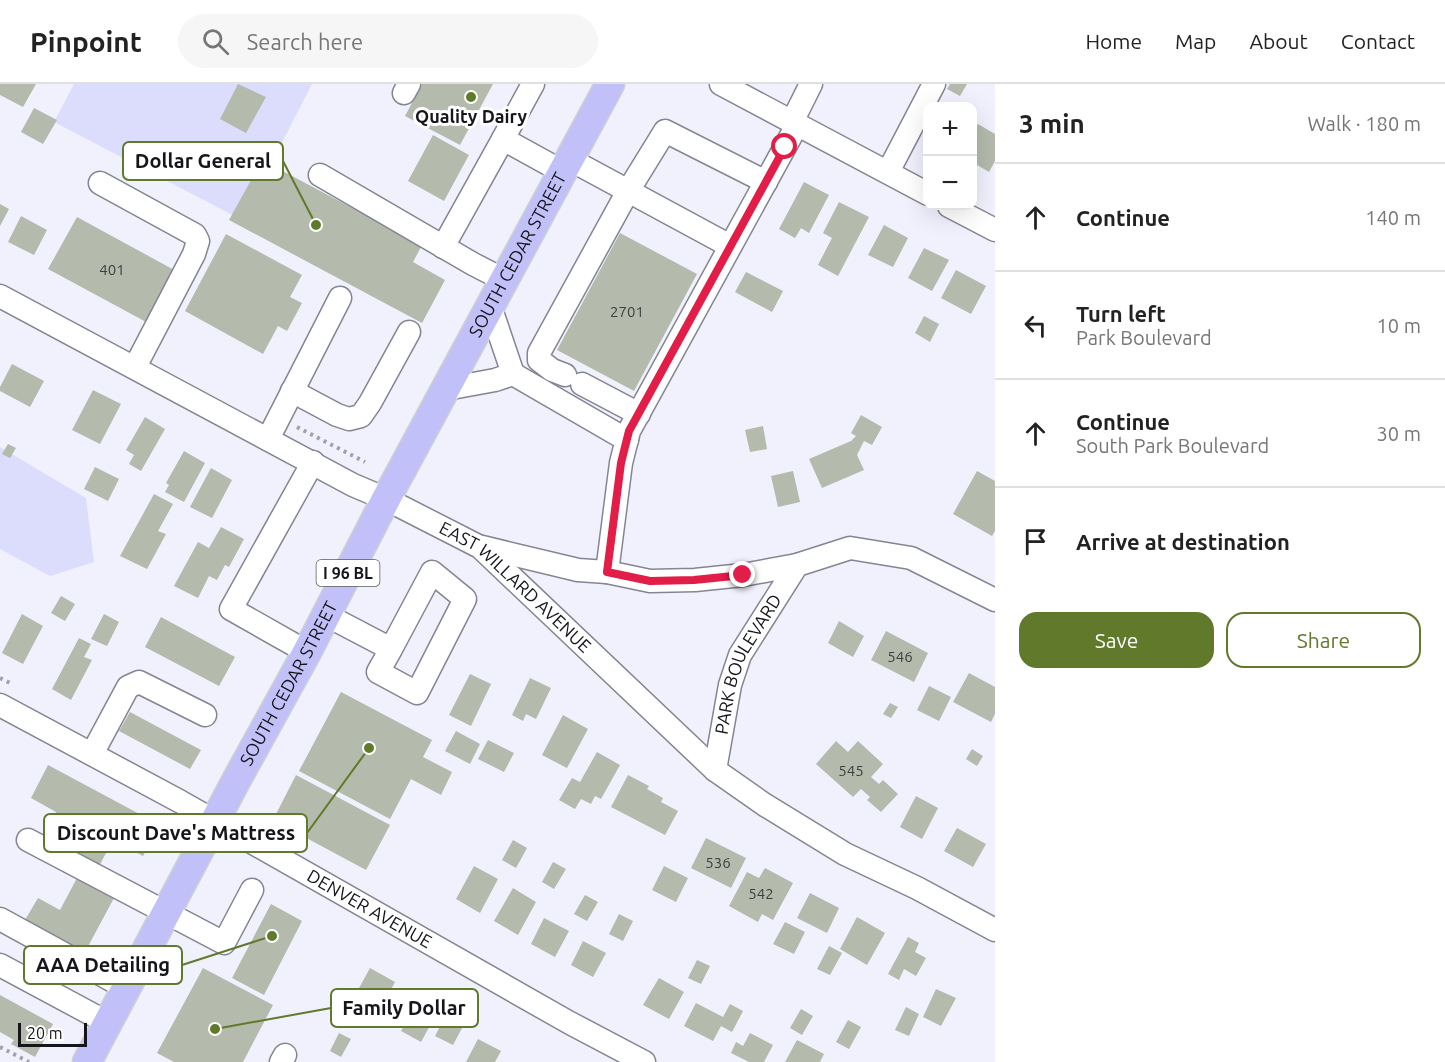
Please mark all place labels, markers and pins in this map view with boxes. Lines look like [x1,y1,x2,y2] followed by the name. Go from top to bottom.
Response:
[464,90,478,104] marker: Quality Dairy
[415,106,527,126] place label: Quality Dairy
[123,142,283,180] callout: Dollar General
[44,814,307,852] callout: Discount Dave's Mattress
[24,946,182,984] callout: AAA Detailing
[331,989,478,1027] callout: Family Dollar

